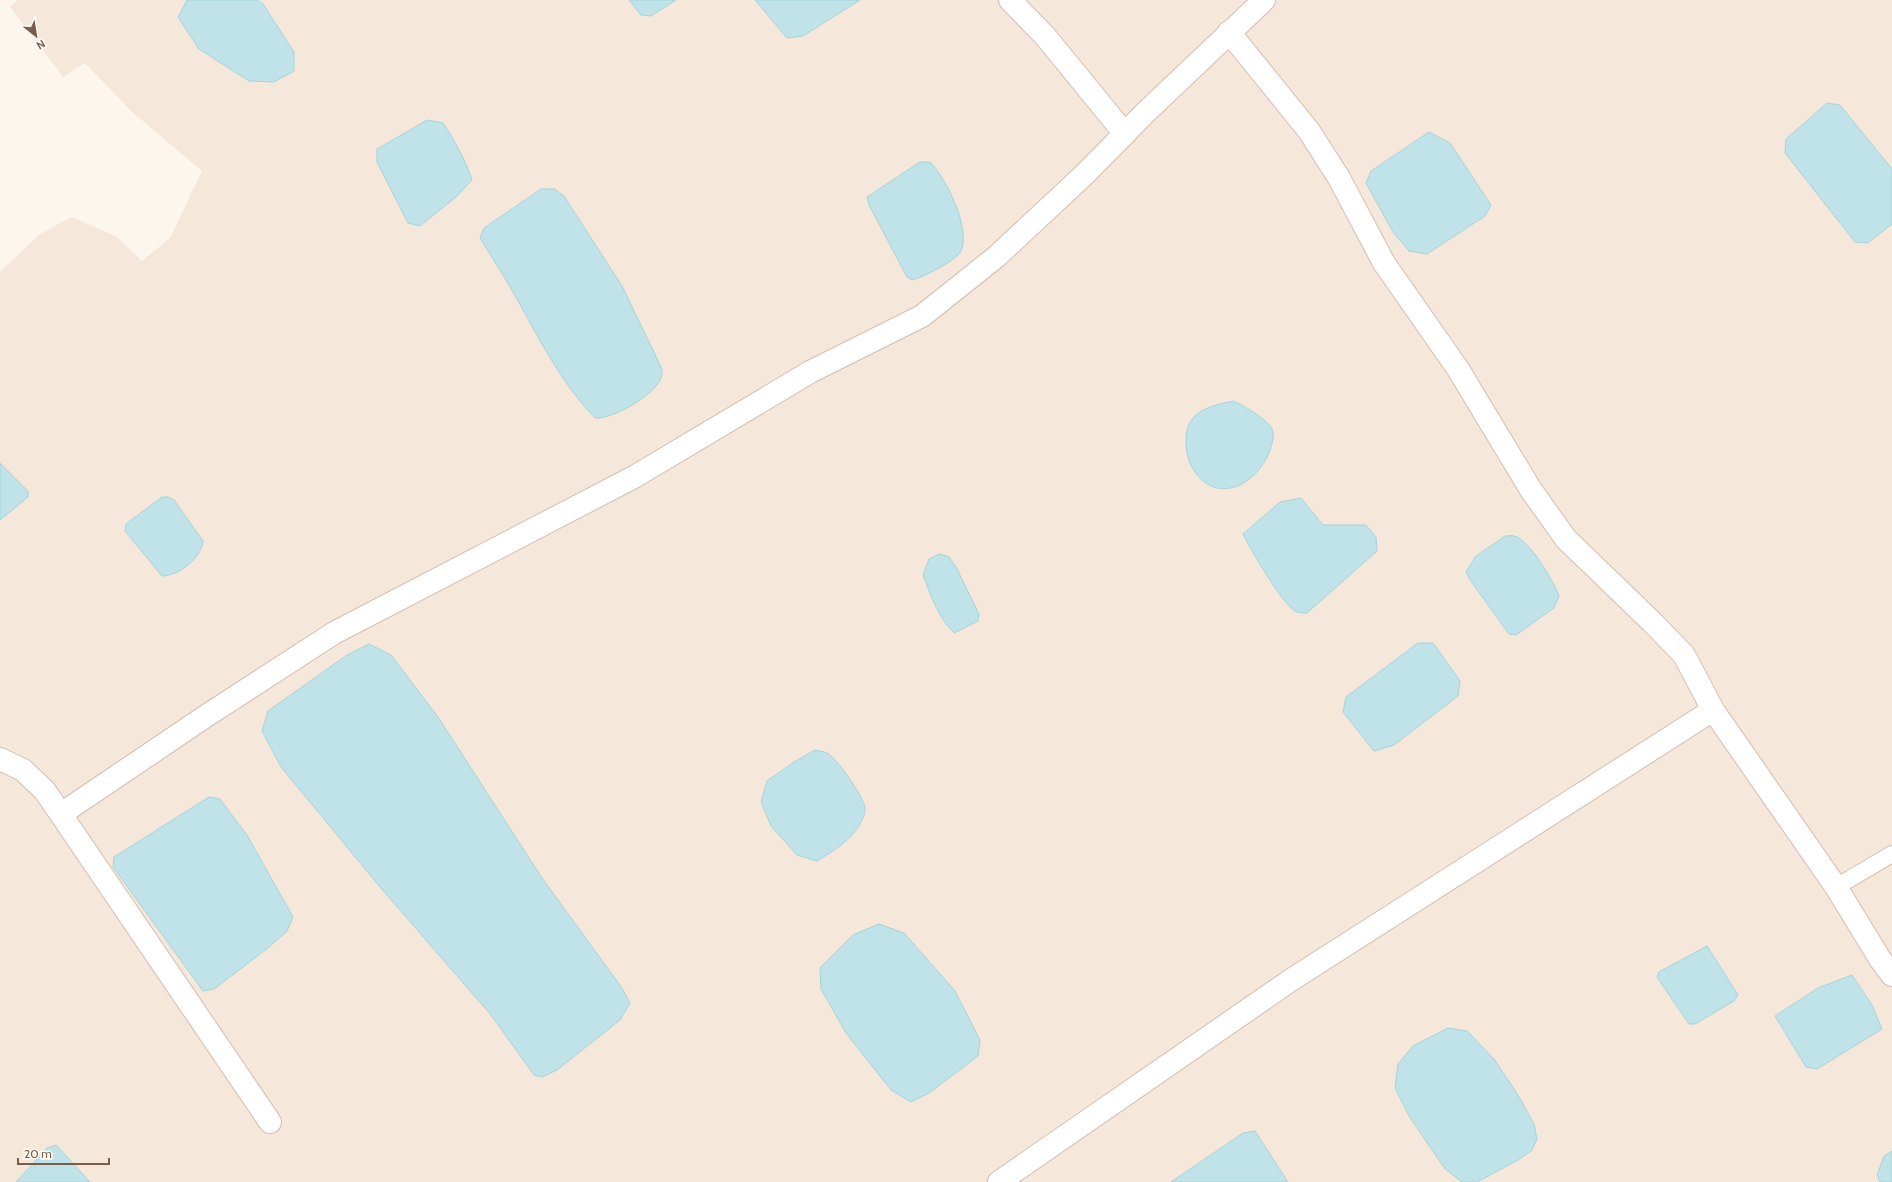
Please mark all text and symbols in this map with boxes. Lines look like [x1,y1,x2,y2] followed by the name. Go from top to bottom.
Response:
[16,16,56,56] north arrow
[34,37,48,53] text: N
[18,1140,109,1166] scale bar
[24,1146,52,1161] text: 20 m

